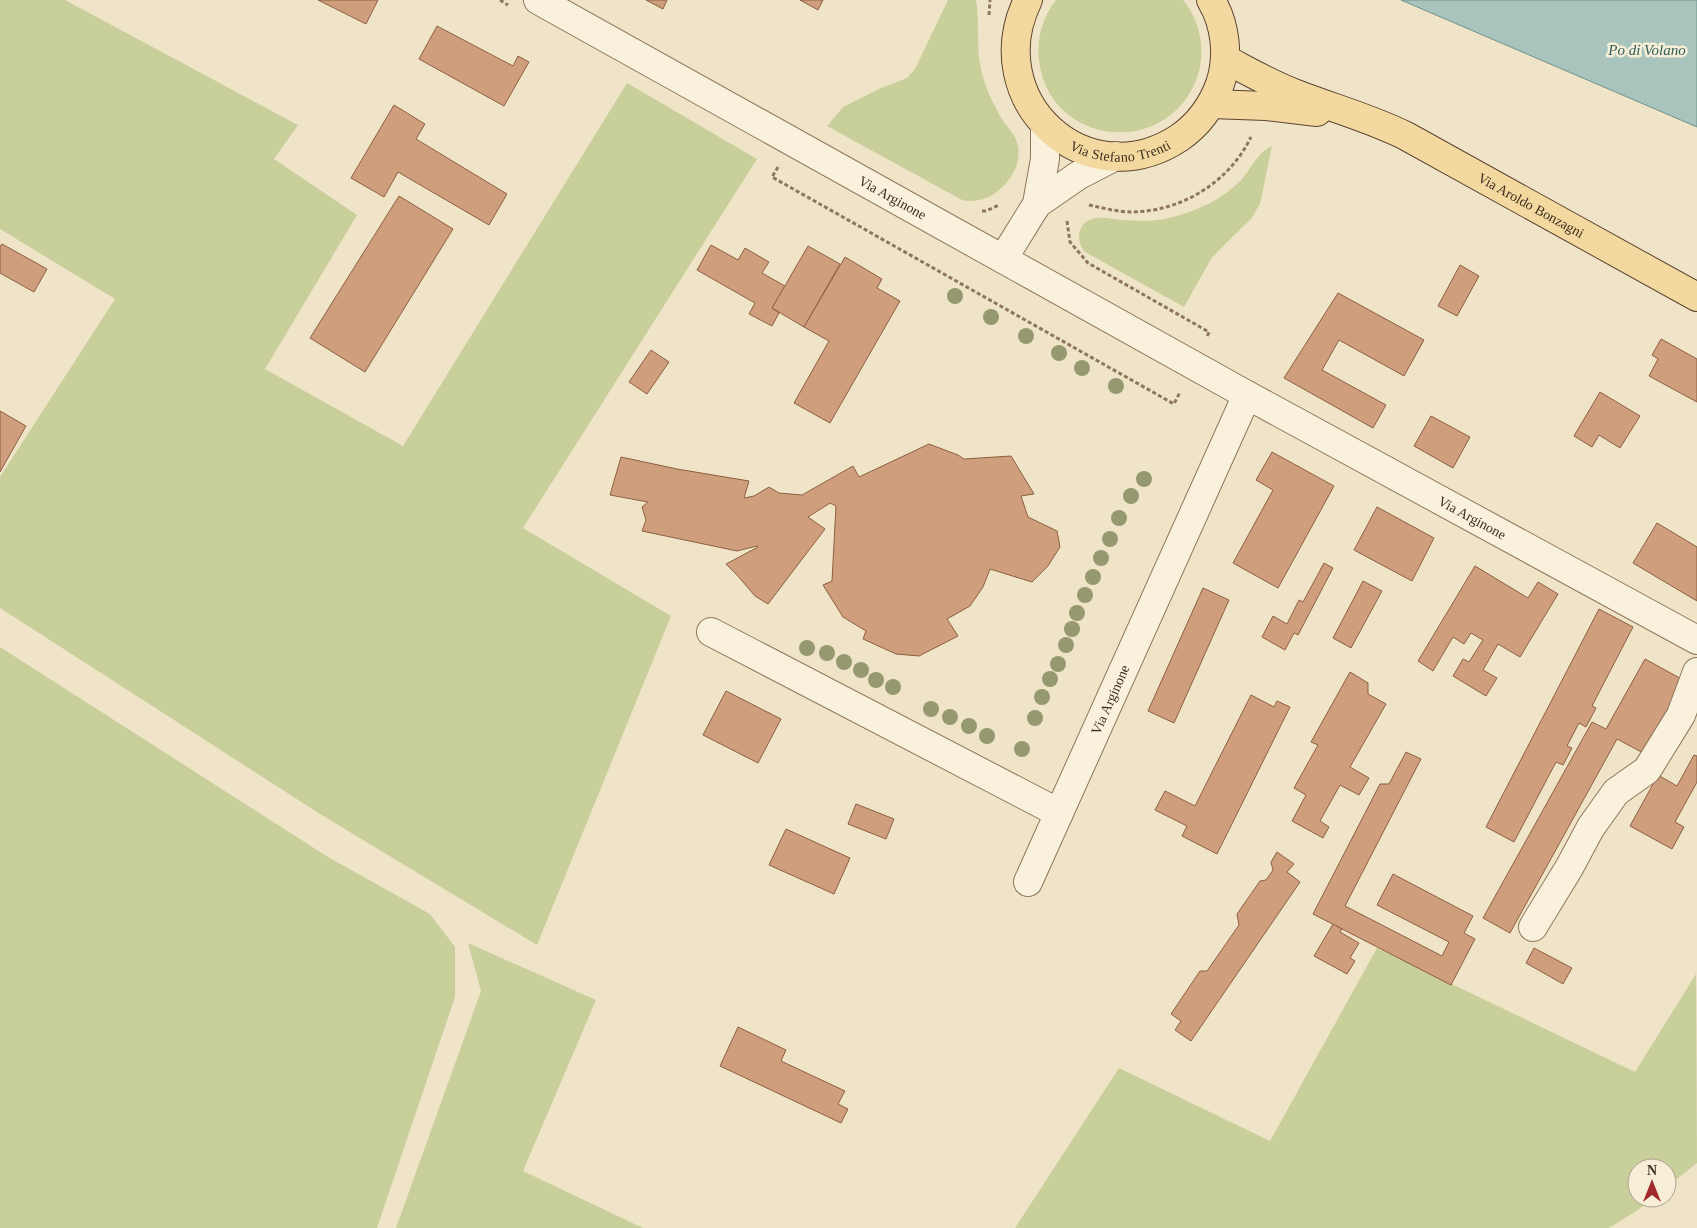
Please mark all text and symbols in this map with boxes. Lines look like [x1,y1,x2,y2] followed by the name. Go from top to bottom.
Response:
[1607,42,1686,58] water label: Po di Volano
[1069,132,1171,148] street label: Via Stefano Trenti
[1068,137,1173,165] text: Via Stefano Trenti
[1475,170,1587,241] street label: Via Aroldo Bonzagni
[856,173,929,223] street label: Via Arginone
[1436,494,1508,543] street label: Via Arginone
[1088,663,1133,737] street label: Via Arginone
[1627,1158,1677,1208] north arrow
[1647,1163,1657,1178] text: N

